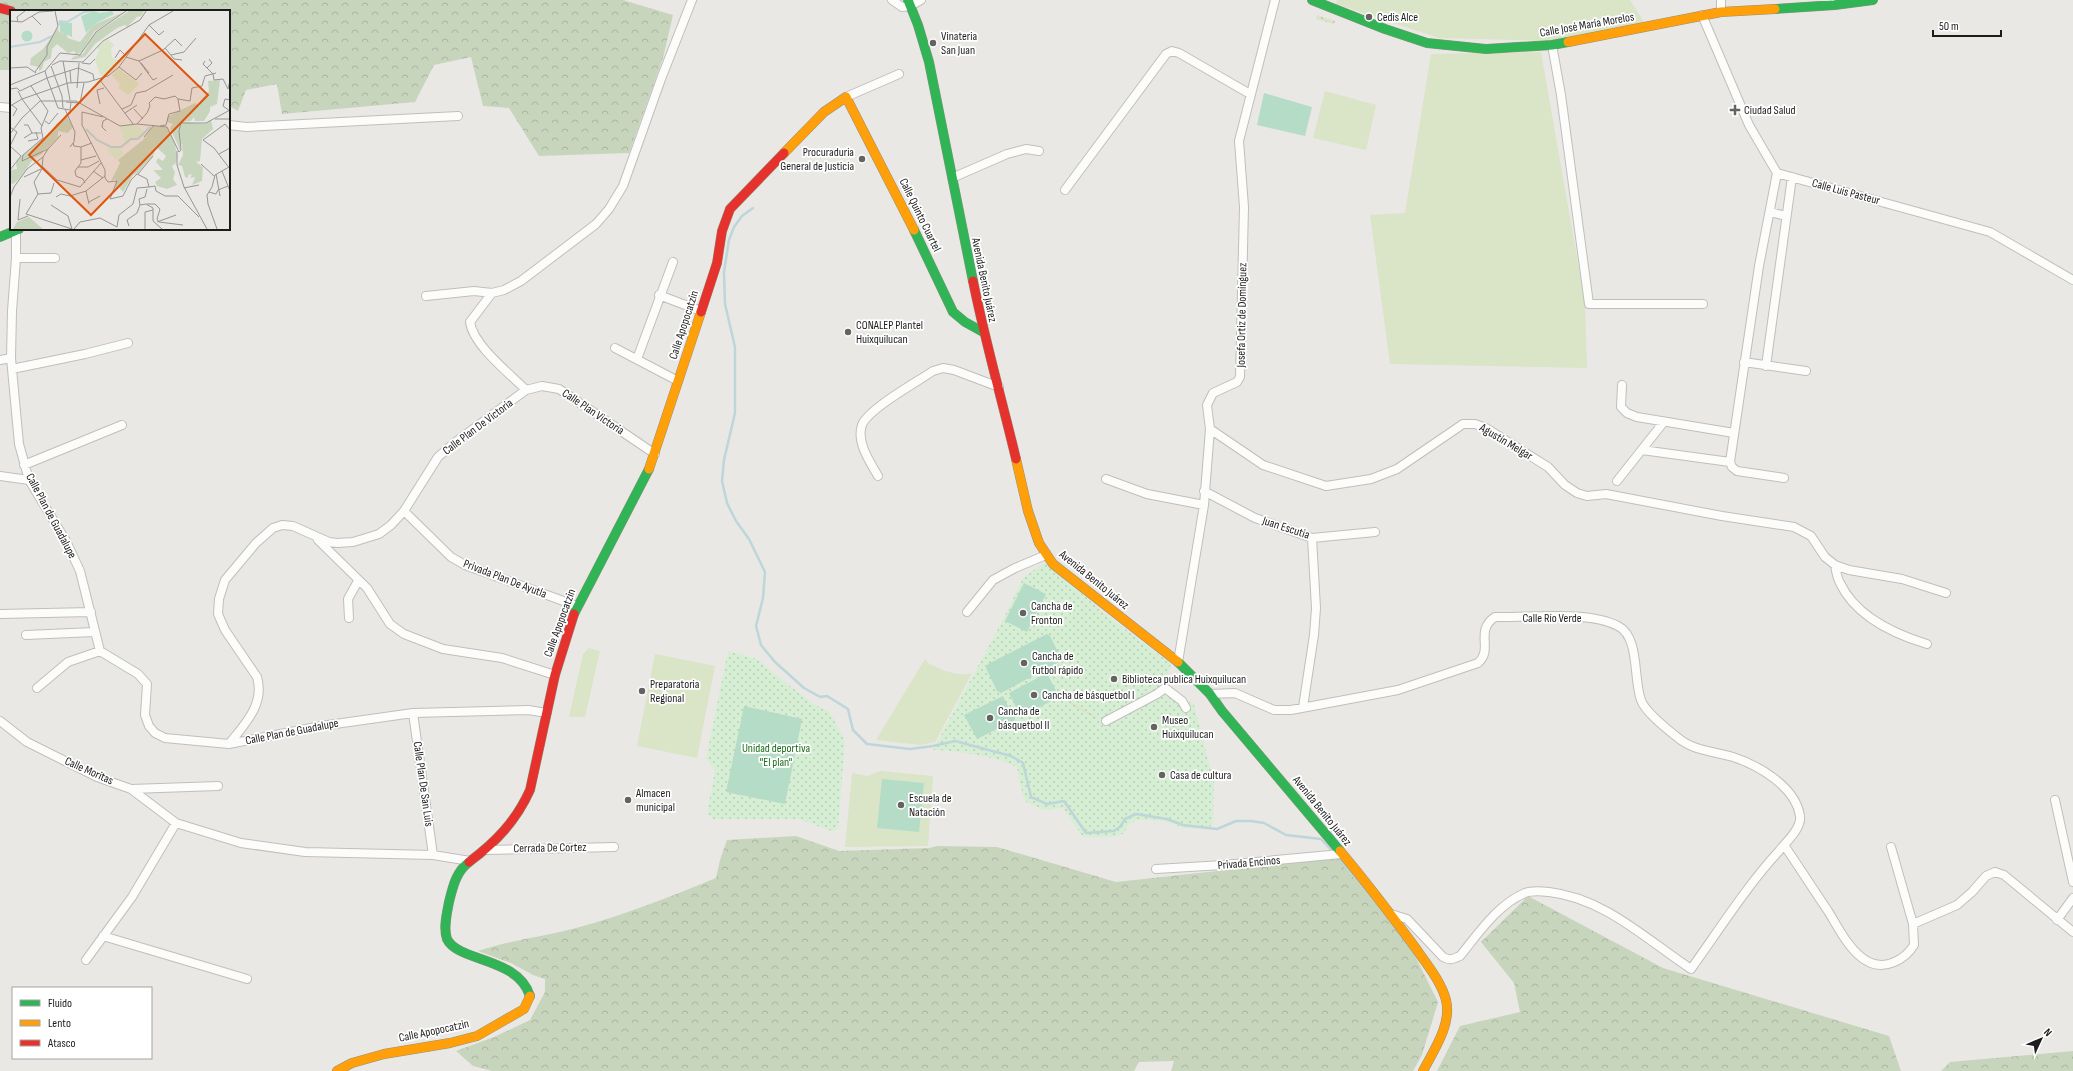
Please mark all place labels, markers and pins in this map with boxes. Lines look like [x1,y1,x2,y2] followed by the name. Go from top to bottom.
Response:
[1377,10,1418,25] place label: Cedis Alce
[1364,12,1374,22] marker: Cedis Alce
[941,29,977,58] place label: Vinateria San Juan
[928,38,938,48] marker: Vinateria San Juan
[1744,103,1796,118] place label: Ciudad Salud
[1729,104,1741,116] marker: Ciudad Salud
[780,145,854,174] place label: Procuraduria General de Justicia
[857,154,867,164] marker: Procuraduria General de Justicia
[856,318,923,347] place label: CONALEP Plantel Huixquilucan
[843,327,853,337] marker: CONALEP Plantel Huixquilucan
[1031,599,1073,628] place label: Cancha de Fronton
[1018,608,1028,618] marker: Cancha de Fronton
[1032,649,1083,678] place label: Cancha de futbol rápido
[1019,658,1029,668] marker: Cancha de futbol rápido
[1122,672,1246,687] place label: Biblioteca publica Huixquilucan
[1109,674,1119,684] marker: Biblioteca publica Huixquilucan
[650,677,700,706] place label: Preparatoria Regional
[637,686,647,696] marker: Preparatoria Regional
[1042,688,1134,703] place label: Cancha de básquetbol I
[1029,690,1039,700] marker: Cancha de básquetbol I
[998,704,1049,733] place label: Cancha de básquetbol II
[985,713,995,723] marker: Cancha de básquetbol II
[1162,713,1214,742] place label: Museo Huixquilucan
[1149,722,1159,732] marker: Museo Huixquilucan
[1170,768,1232,783] place label: Casa de cultura
[1157,770,1167,780] marker: Casa de cultura
[635,786,675,815] place label: Almacen municipal
[909,791,952,820] place label: Escuela de Natación
[623,795,633,805] marker: Almacen municipal
[896,800,906,810] marker: Escuela de Natación

